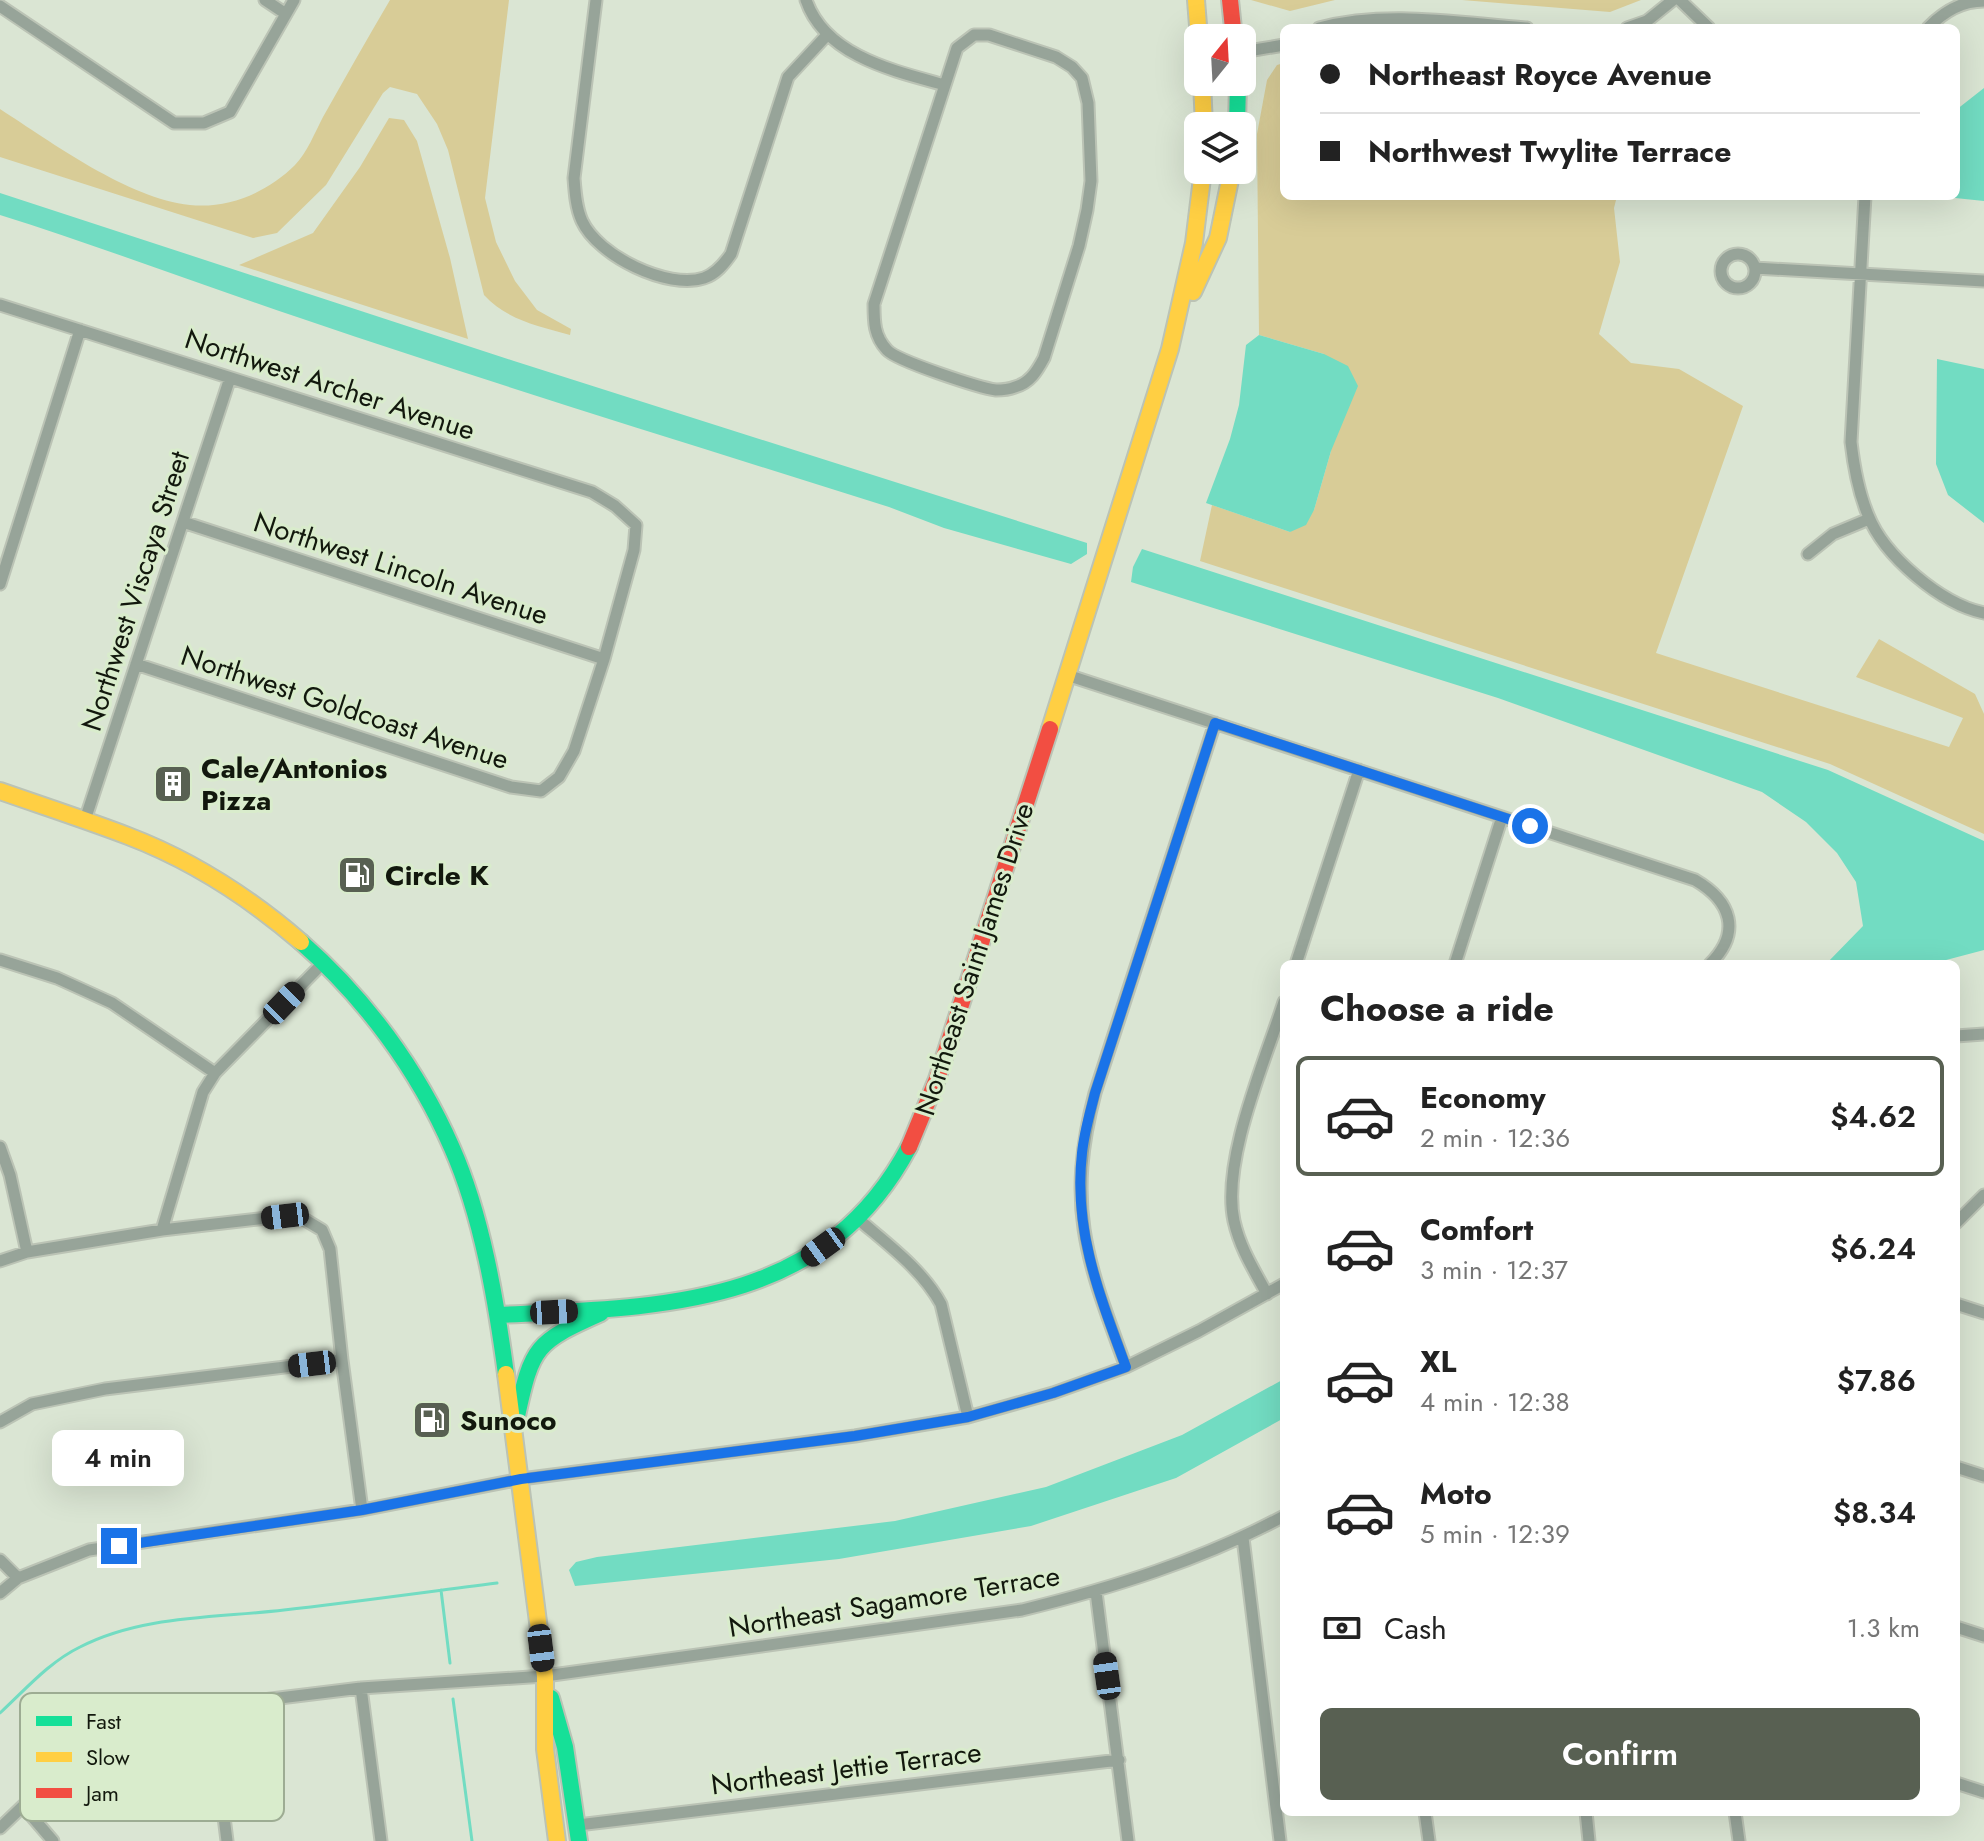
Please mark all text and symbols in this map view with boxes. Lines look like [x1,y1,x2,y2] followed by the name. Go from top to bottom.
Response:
[1184,24,1256,96] north arrow
[1184,24,1256,184] map controls
[1368,53,1712,96] text: Northeast Royce Avenue
[1184,112,1256,184] button: layers
[1368,130,1731,173] text: Northwest Twylite Terrace
[180,318,480,451] street label: Northwest Archer Avenue
[71,446,200,736] street label: Northwest Viscaya Street
[248,501,553,635] street label: Northwest Lincoln Avenue
[176,635,514,780] street label: Northwest Goldcoast Avenue
[201,748,388,821] place label: Cale/Antonios Pizza
[152,763,194,805] building icon: Cale/Antonios Pizza
[905,798,1044,1121] street label: Northeast Saint James Drive
[1512,808,1548,844] route start
[336,854,378,896] fuel station icon: Circle K
[385,855,489,896] place label: Circle K
[259,977,309,1029] car
[1320,982,1554,1034] text: Choose a ride
[1420,1076,1546,1119] text: Economy
[1324,1080,1396,1152] icon: car
[1830,1095,1916,1138] text: $4.62
[1420,1119,1570,1157] text: 2 min · 12:36
[260,1201,310,1231] car
[1420,1208,1533,1251] text: Comfort
[1324,1212,1396,1284] icon: car
[797,1223,849,1271] car
[1830,1227,1916,1270] text: $6.24
[1420,1251,1568,1289] text: 3 min · 12:37
[529,1299,579,1325] car
[1420,1340,1456,1383] text: XL
[1324,1344,1396,1416] icon: car
[287,1349,337,1379] car
[1837,1359,1916,1402] text: $7.86
[1420,1383,1570,1421] text: 4 min · 12:38
[411,1399,453,1441] fuel station icon: Sunoco
[460,1400,557,1441] place label: Sunoco
[53,1430,185,1486] callout: 4 min
[84,1439,152,1477] text: 4 min
[1420,1472,1492,1515] text: Moto
[1324,1476,1396,1548] icon: car
[1833,1491,1916,1534] text: $8.34
[1420,1515,1570,1553] text: 5 min · 12:39
[101,1528,137,1564] route end
[726,1555,1063,1648] street label: Northeast Sagamore Terrace
[1320,1606,1364,1650] icon: cash
[1384,1607,1447,1650] text: Cash
[1847,1609,1920,1647] text: 1.3 km
[526,1623,556,1673] car
[1092,1651,1122,1701] car
[20,1693,284,1821] legend
[86,1705,122,1737] text: Fast
[1320,1708,1920,1800] button: Confirm
[709,1732,984,1805] street label: Northeast Jettie Terrace
[86,1741,130,1773] text: Slow
[83,1777,119,1809] text: Jam

